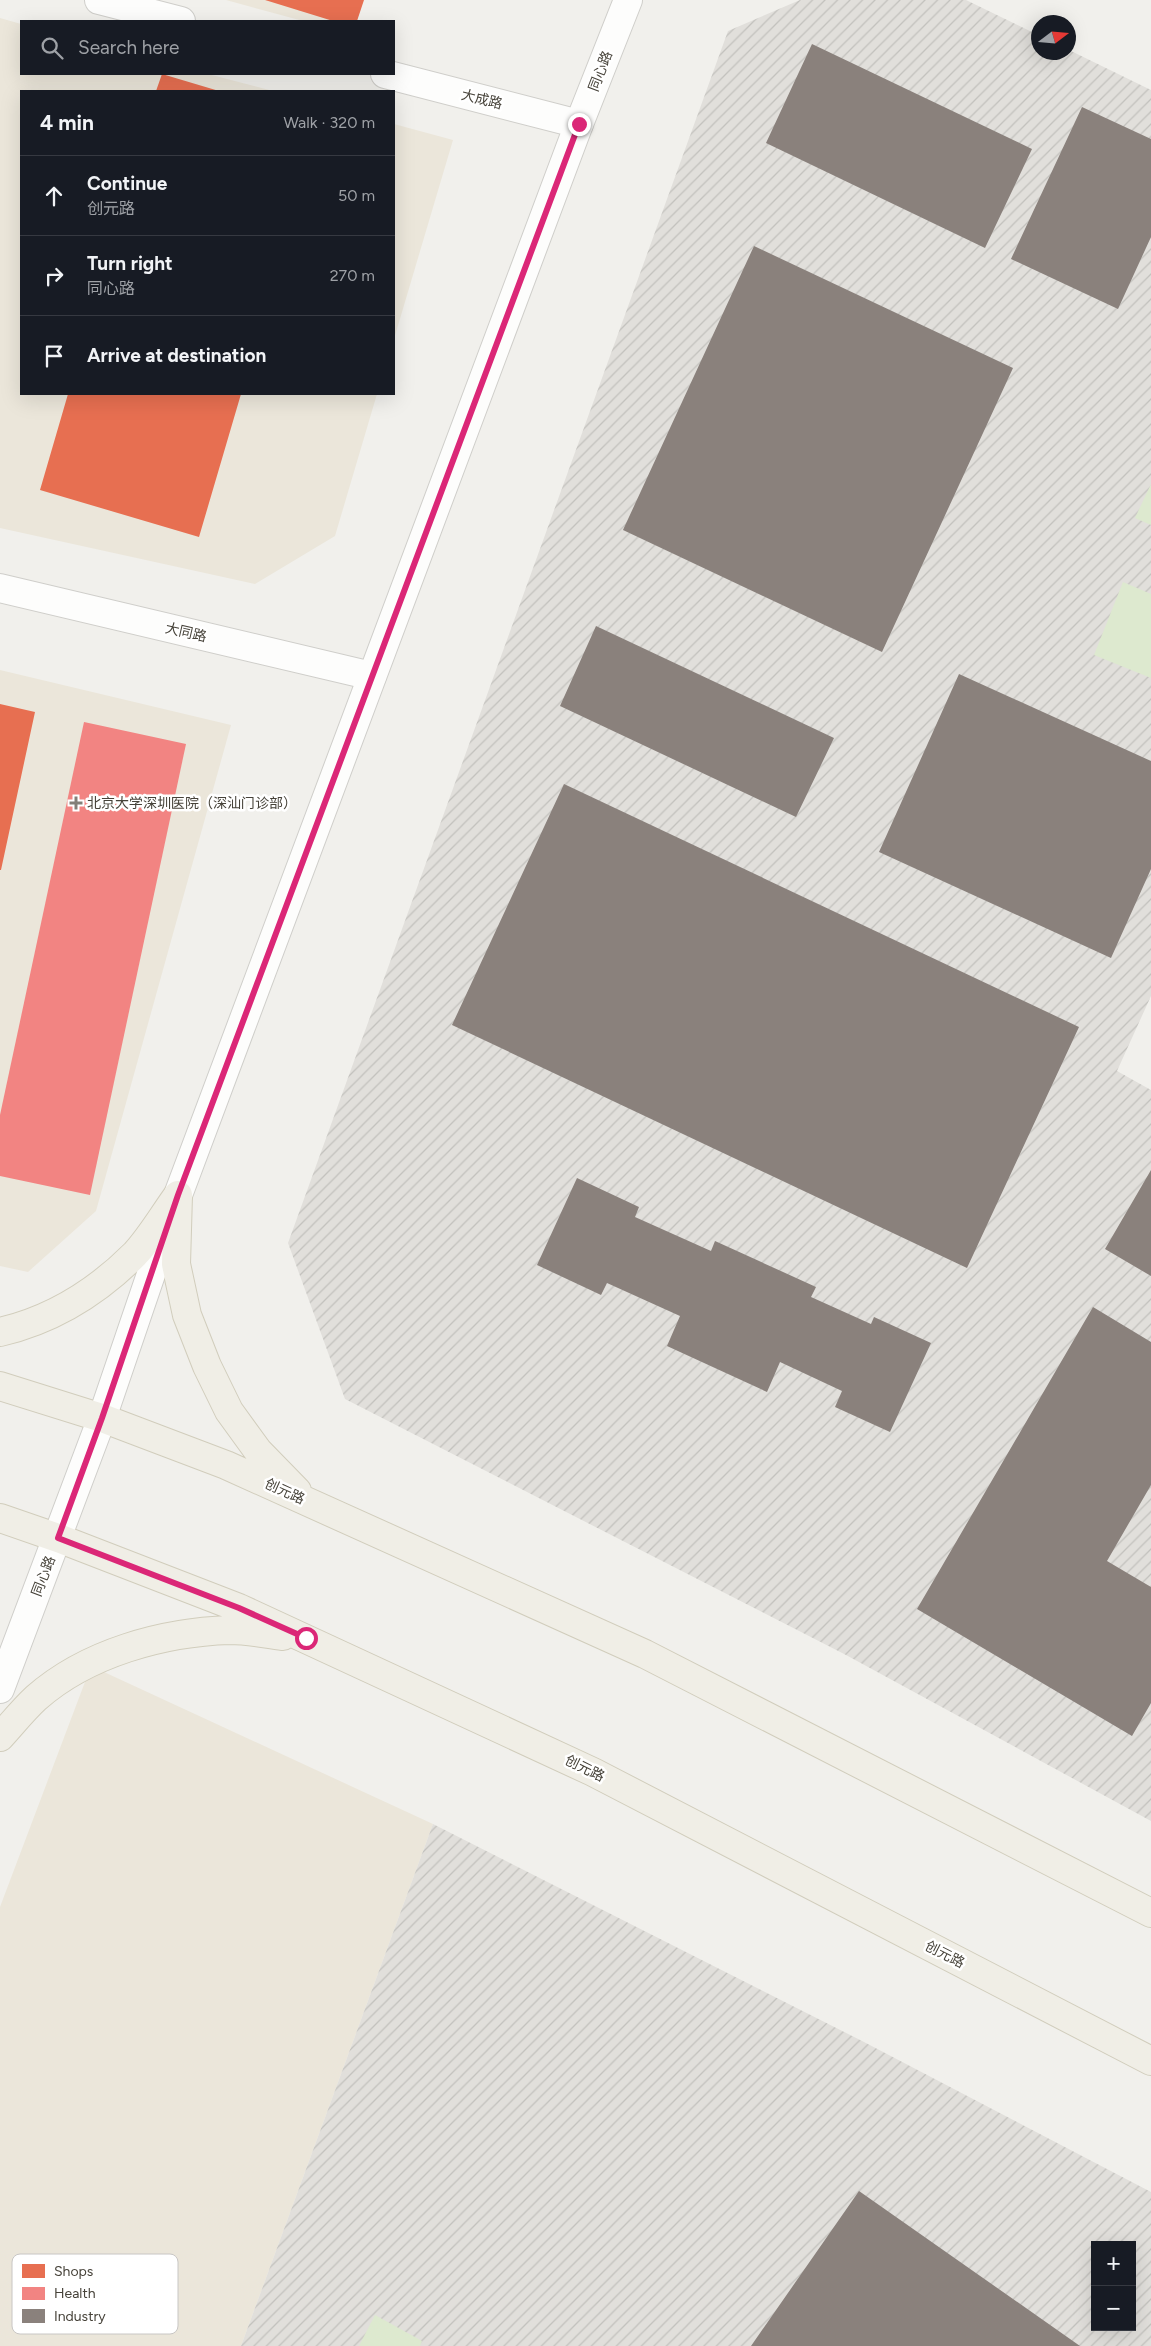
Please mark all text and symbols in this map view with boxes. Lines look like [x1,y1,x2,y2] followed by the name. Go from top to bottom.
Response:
[1031,15,1076,60] north arrow
[20,20,395,75] search box
[38,34,66,62] icon: search
[78,36,180,59] text: Search here
[585,49,616,94] street label: 同心路
[459,86,504,113] street label: 大成路
[40,110,94,135] text: 4 min
[283,113,375,132] text: Walk · 320 m
[568,113,591,136] route end
[87,172,167,195] text: Continue
[40,182,68,210] icon: ahead
[338,186,375,205] text: 50 m
[87,199,135,218] text: 创元路
[87,252,173,275] text: Turn right
[40,262,68,290] icon: right
[330,266,375,285] text: 270 m
[87,279,135,298] text: 同心路
[40,342,68,370] icon: arrive
[87,344,266,367] text: Arrive at destination
[164,619,208,645] street label: 大同路
[87,795,297,812] place label: 北京大学深圳医院（深汕门诊部）
[69,796,83,810] marker: 北京大学深圳医院（深汕门诊部）
[262,1475,307,1508] street label: 创元路
[28,1554,59,1599] street label: 同心路
[295,1627,318,1650] route start
[562,1752,607,1785] street label: 创元路
[922,1937,967,1972] street label: 创元路
[1091,2241,1136,2331] map controls
[1091,2241,1136,2286] button: +
[12,2254,178,2334] legend
[54,2263,93,2280] text: Shops
[54,2285,96,2302] text: Health
[1091,2286,1136,2331] button: −
[54,2308,106,2325] text: Industry

